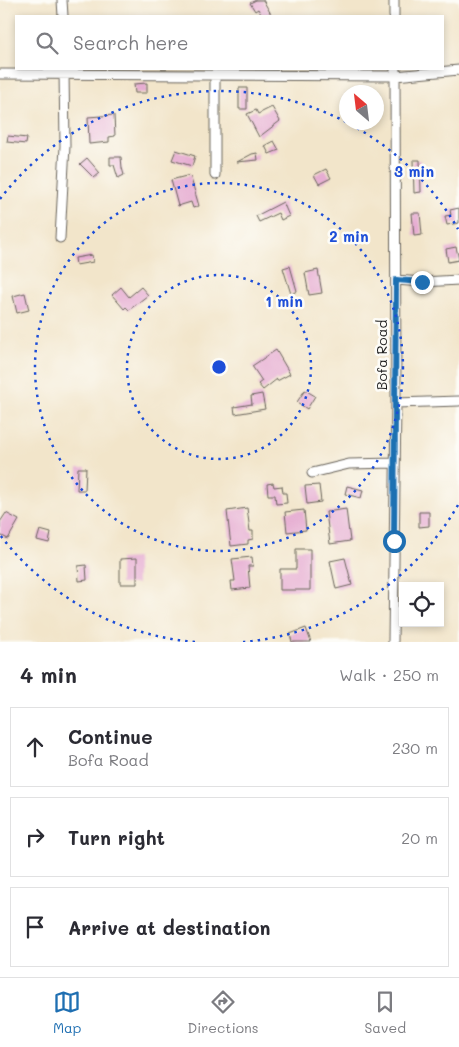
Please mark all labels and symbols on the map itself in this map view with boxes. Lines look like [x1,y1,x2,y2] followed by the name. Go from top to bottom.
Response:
[339,85,384,130] north arrow
[394,161,434,181] text: 3 min
[329,226,369,246] text: 2 min
[411,271,434,294] route end
[265,291,303,311] text: 1 min
[372,320,391,390] street label: Bofa Road
[210,358,228,376] centre of rings
[383,530,406,553] route start

